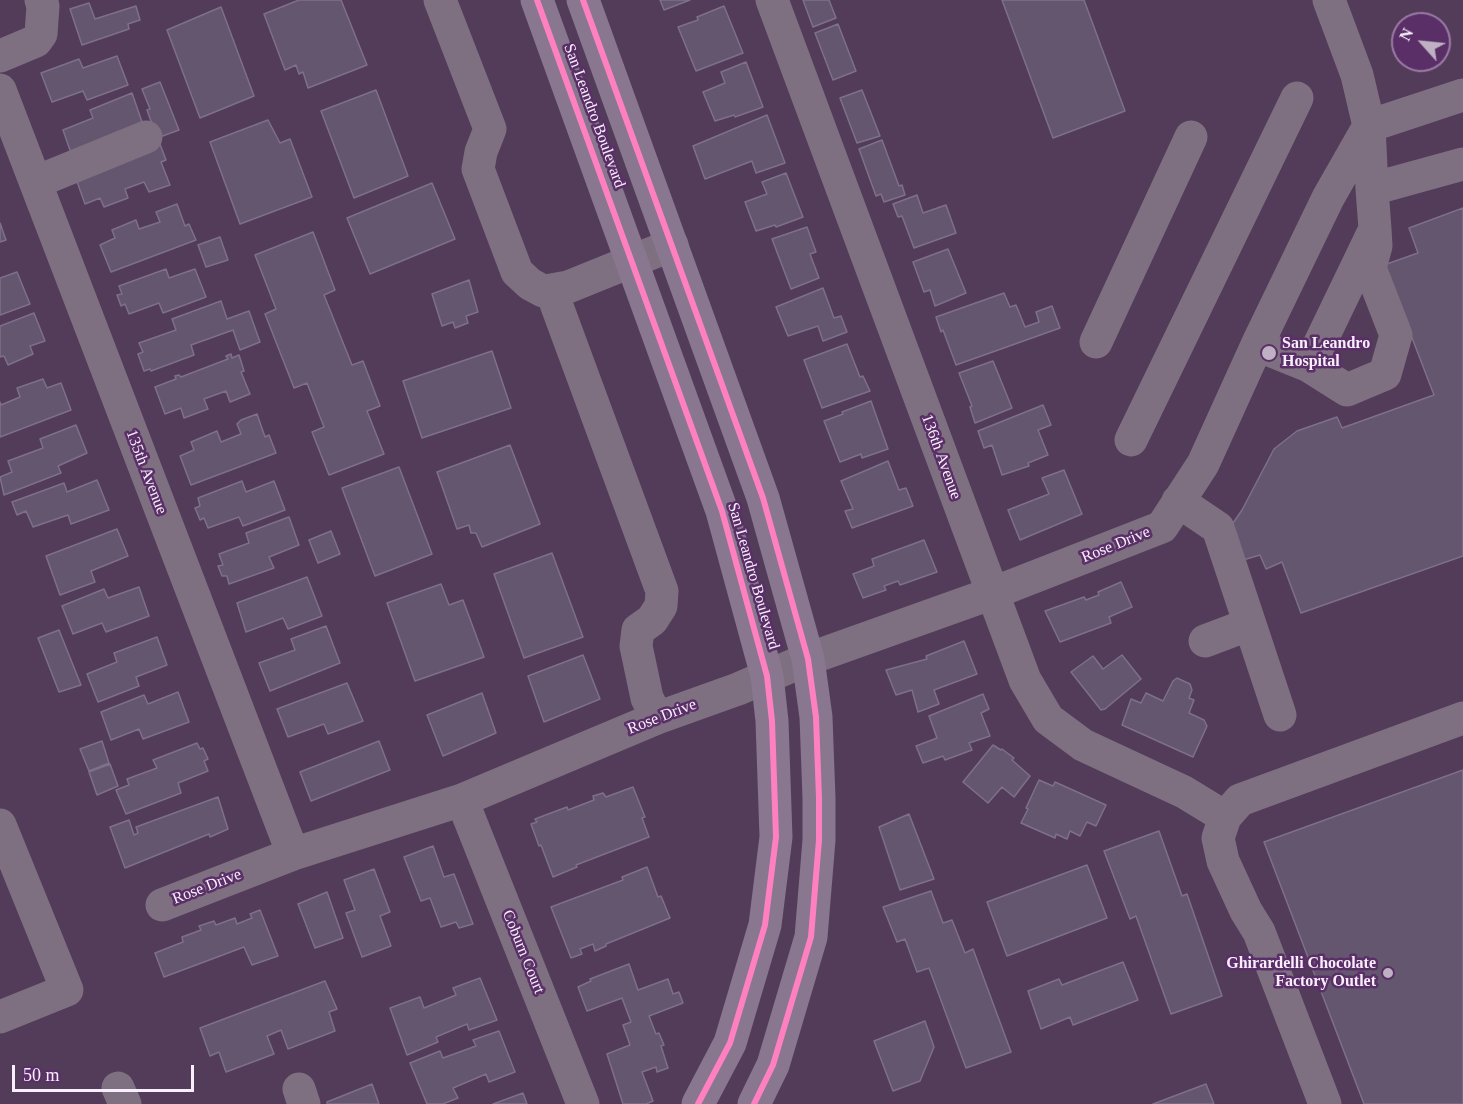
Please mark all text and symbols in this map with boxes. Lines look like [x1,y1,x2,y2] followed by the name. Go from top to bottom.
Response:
[1391,12,1451,72] north arrow
[1396,25,1416,44] text: N
[559,41,629,191] street label: San Leandro Boulevard
[1282,334,1370,372] place label: San Leandro Hospital
[1260,344,1278,362] marker: San Leandro Hospital
[917,412,965,502] street label: 136th Avenue
[121,427,171,517] street label: 135th Avenue
[723,500,783,652] street label: San Leandro Boulevard
[1079,523,1153,567] street label: Rose Drive
[625,695,699,739] street label: Rose Drive
[170,865,244,909] street label: Rose Drive
[498,907,548,997] street label: Coburn Court
[1226,954,1376,992] place label: Ghirardelli Chocolate Factory Outlet
[1381,966,1395,980] marker: Ghirardelli Chocolate Factory Outlet
[15,1053,196,1091] scale bar
[23,1065,60,1085] text: 50 m

